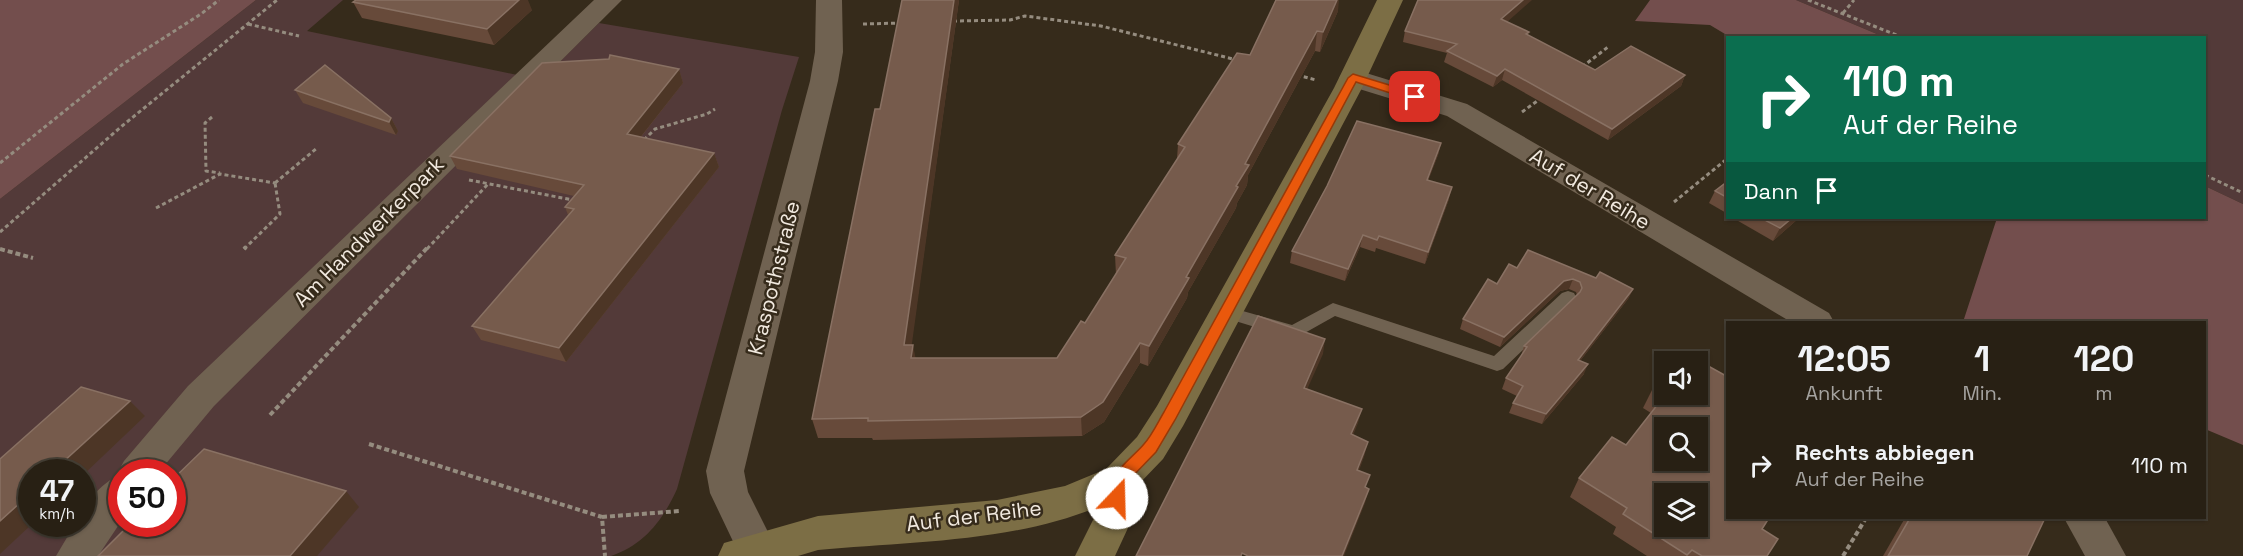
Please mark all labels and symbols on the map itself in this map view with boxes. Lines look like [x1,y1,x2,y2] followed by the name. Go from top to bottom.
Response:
[1389,71,1440,122] pin
[1525,142,1656,235] street label: Auf der Reihe
[288,151,450,313] street label: Am Handwerkerpark
[741,198,806,358] street label: Kraspothstraße
[108,459,186,537] speed limit sign: 50
[1085,466,1149,530] position arrow
[905,494,1043,537] street label: Auf der Reihe

